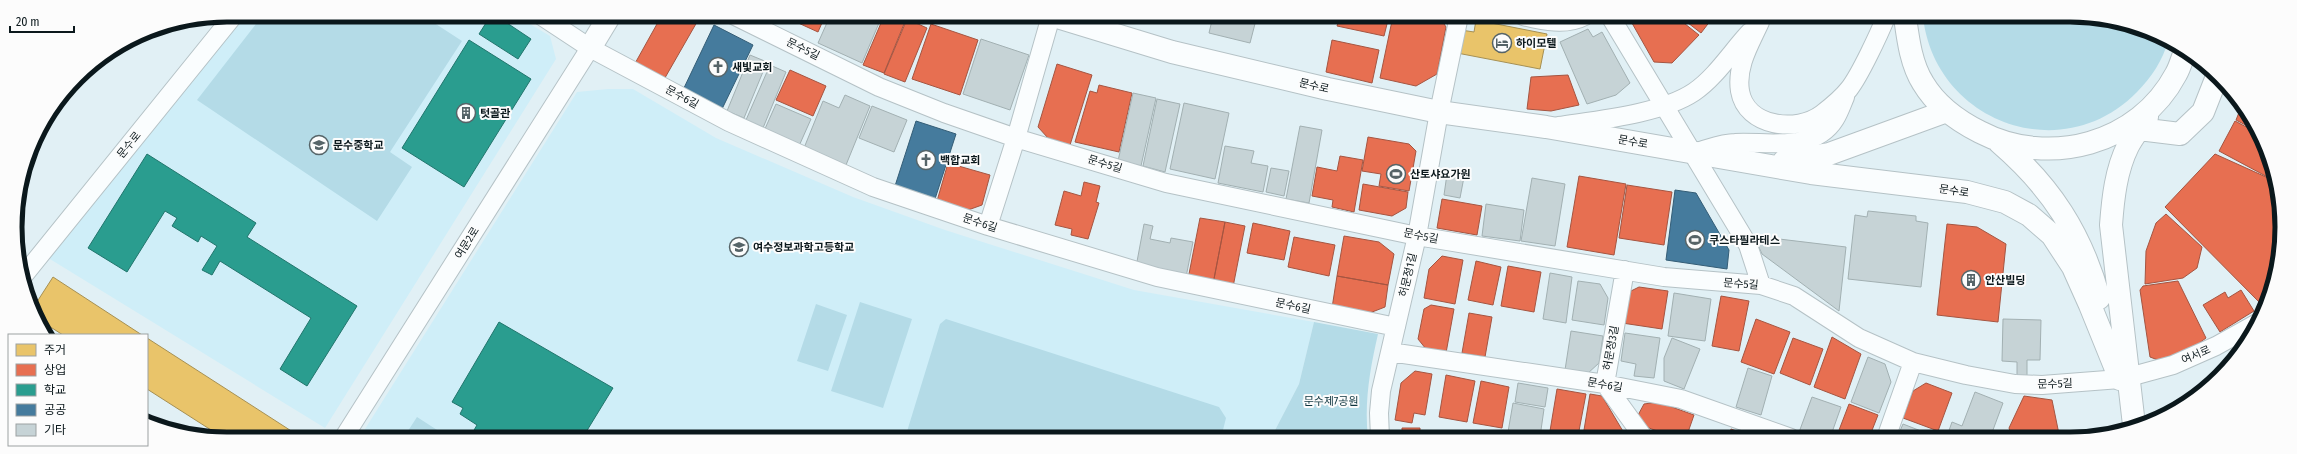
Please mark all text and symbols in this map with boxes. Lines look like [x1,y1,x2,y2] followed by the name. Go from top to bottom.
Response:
[10,8,74,34] scale bar
[16,15,40,29] text: 20 m
[1491,32,1513,54] hotel icon: 하이모텔
[784,35,822,63] street label: 문수5길
[1516,37,1556,50] place label: 하이모텔
[707,56,729,78] church icon: 새빛교회
[732,61,772,74] place label: 새빛교회
[1298,76,1330,96] street label: 문수로
[663,83,701,111] street label: 문수6길
[455,102,477,124] building icon: 텃골관
[480,107,510,120] place label: 텃골관
[114,129,144,161] street label: 문수로
[1617,133,1649,151] street label: 문수로
[308,134,330,156] school or university icon: 문수중학교
[333,139,384,152] place label: 문수중학교
[915,149,937,171] church icon: 백합교회
[1086,153,1124,175] street label: 문수5길
[940,154,980,167] place label: 백합교회
[1385,163,1407,185] sports icon: 산토샤요가원
[1410,168,1471,181] place label: 산토샤요가원
[1938,182,1970,200] street label: 문수로
[961,211,999,235] street label: 문수6길
[452,225,482,261] street label: 여문2로
[1402,226,1440,246] street label: 문수5길
[1684,229,1706,251] sports icon: 쿠스타필라테스
[1709,234,1780,247] place label: 쿠스타필라테스
[728,236,750,258] school or university icon: 여수정보과학고등학교
[753,241,854,254] place label: 여수정보과학고등학교
[1397,252,1419,298] street label: 허문정1길
[1960,269,1982,291] building icon: 안산빌딩
[1985,274,2025,287] place label: 안산빌딩
[1723,276,1759,292] street label: 문수5길
[1274,296,1312,316] street label: 문수6길
[1601,324,1621,372] street label: 허문정3길
[8,334,148,446] legend
[44,343,66,357] text: 주거
[2179,343,2213,367] street label: 여서로
[44,363,66,377] text: 상업
[1586,375,1624,395] street label: 문수6길
[2037,377,2073,391] street label: 문수5길
[44,383,66,397] text: 학교
[1303,395,1359,408] park label: 문수제7공원
[44,403,66,417] text: 공공
[44,423,66,437] text: 기타

